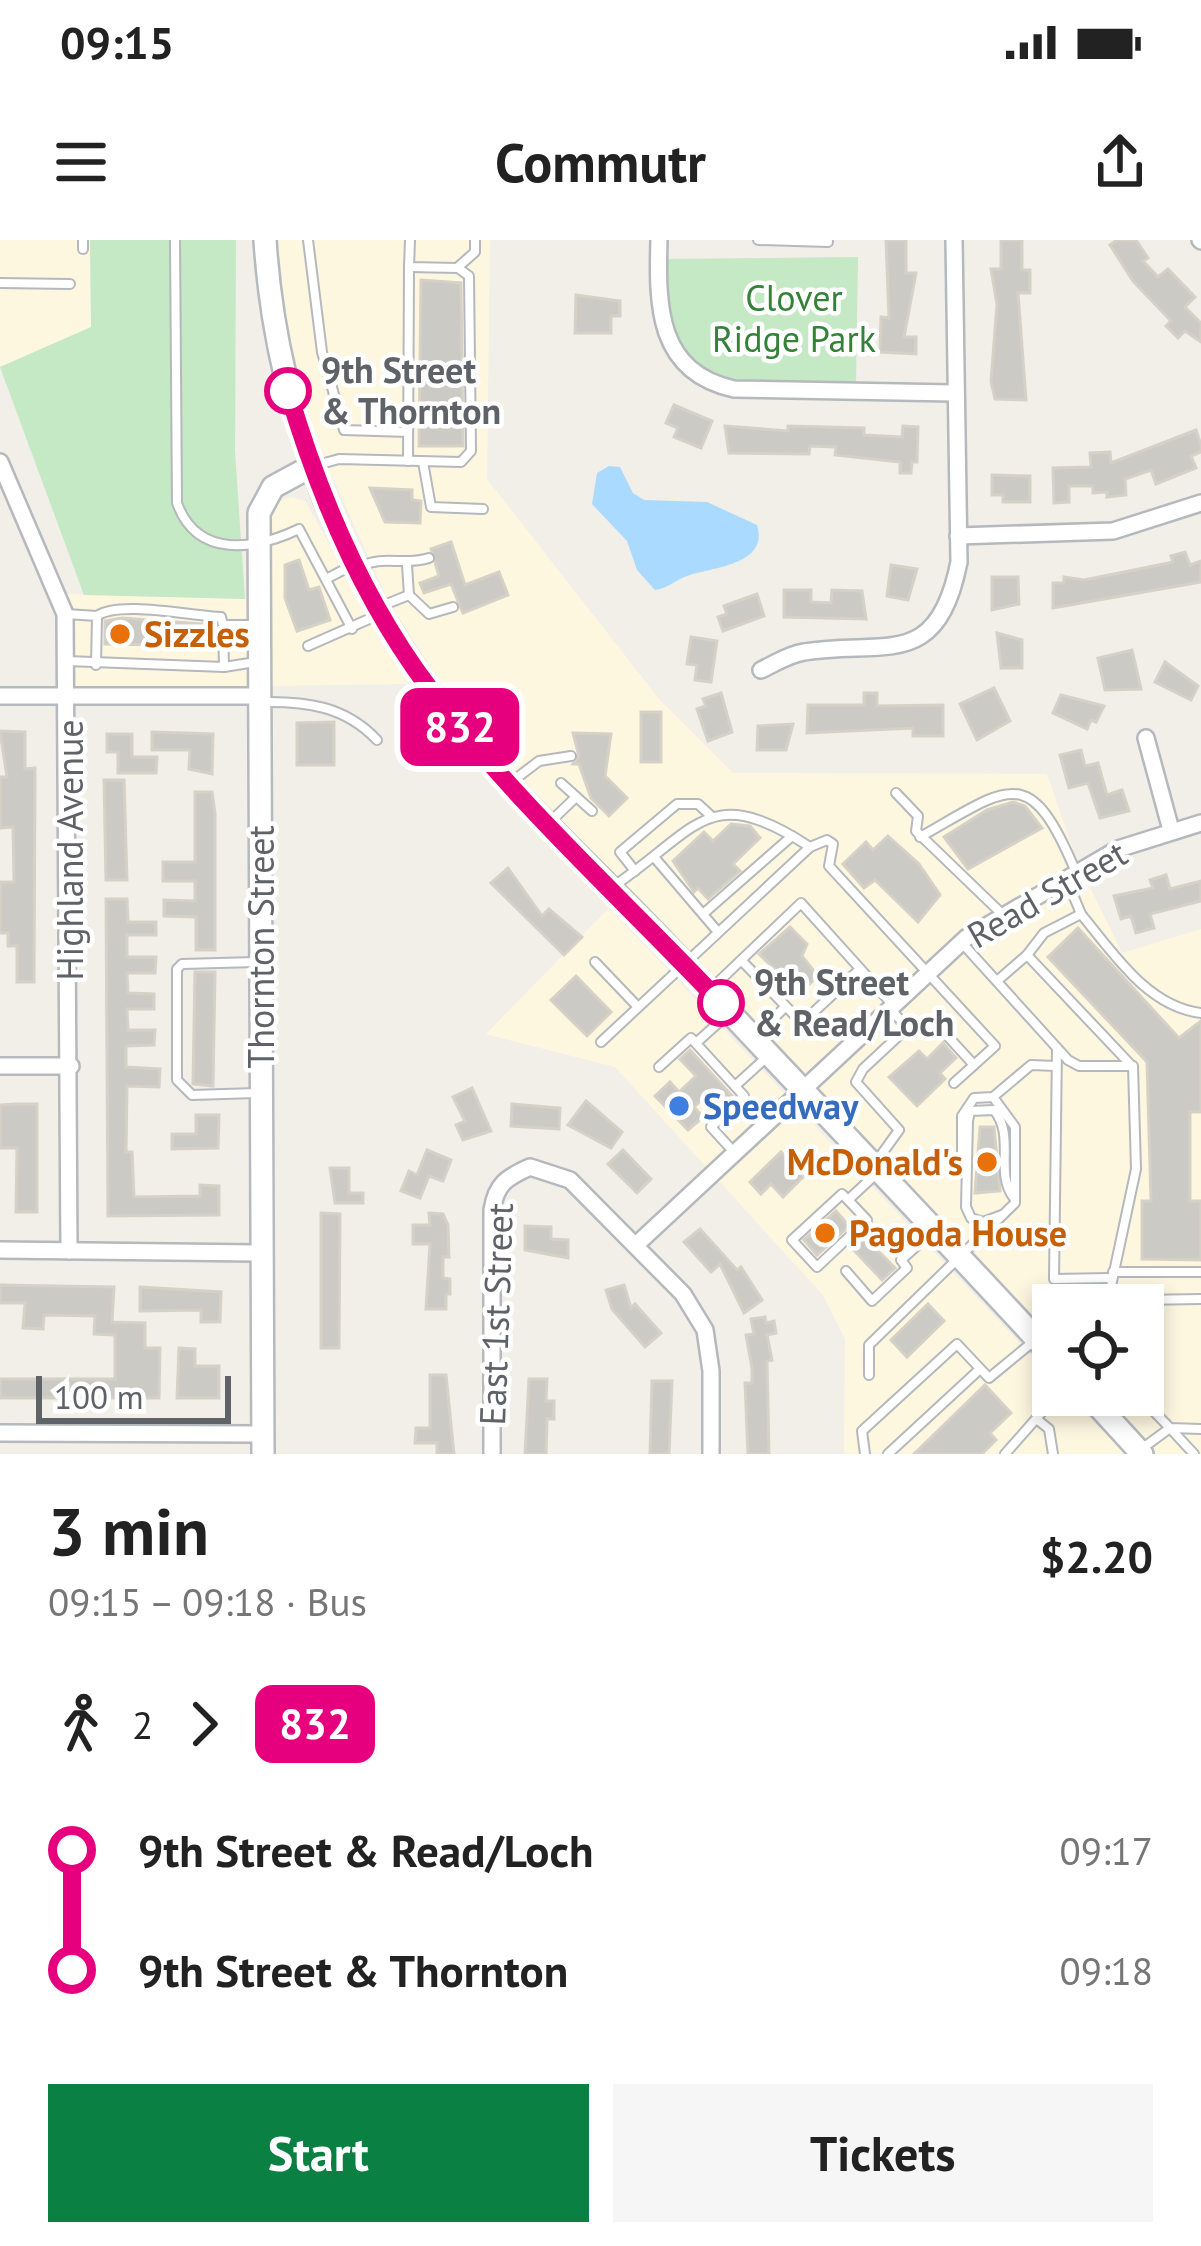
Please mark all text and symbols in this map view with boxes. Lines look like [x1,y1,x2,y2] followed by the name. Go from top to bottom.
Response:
[60,13,174,71] text: 09:15
[495,127,706,197] text: Commutr
[48,129,114,195] icon: menu
[1087,129,1153,195] icon: share
[712,274,876,362] park label: Clover Ridge Park
[321,346,501,434] place label: 9th Street & Thornton
[266,369,310,413] marker: 9th Street & Thornton
[144,610,250,657] place label: Sizzles
[107,621,133,647] marker: Sizzles
[391,688,529,766] line badge: 832
[424,699,496,754] text: 832
[46,719,93,981] street label: Highland Avenue
[237,825,284,1069] street label: Thornton Street
[958,829,1135,958] street label: Read Street
[754,958,954,1046] place label: 9th Street & Read/Loch
[699,981,743,1025] marker: 9th Street & Read/Loch
[703,1082,859,1129] place label: Speedway
[666,1093,692,1119] marker: Speedway
[787,1138,963,1185] place label: McDonald's
[974,1149,1000,1175] marker: McDonald's
[468,1202,523,1426] street label: East 1st Street
[849,1209,1067,1256] place label: Pagoda House
[812,1220,838,1246] marker: Pagoda House
[1032,1284,1164,1416] map controls
[1032,1284,1164,1416] button: locate
[36,1370,231,1423] scale bar
[54,1375,144,1418] text: 100 m
[48,1488,209,1573] text: 3 min
[1040,1527,1153,1585] text: $2.20
[48,1576,367,1627] text: 09:15 – 09:18 · Bus
[48,1691,114,1757] icon: walk
[171,1691,237,1757] icon: forward
[279,1696,351,1751] text: 832
[132,1699,153,1750] text: 2
[138,1821,594,1879] text: 9th Street & Read/Loch
[1059,1825,1153,1876] text: 09:17
[138,1941,568,1999] text: 9th Street & Thornton
[1059,1945,1153,1996] text: 09:18
[48,2084,589,2222] button: Start
[613,2084,1153,2222] button: Tickets

